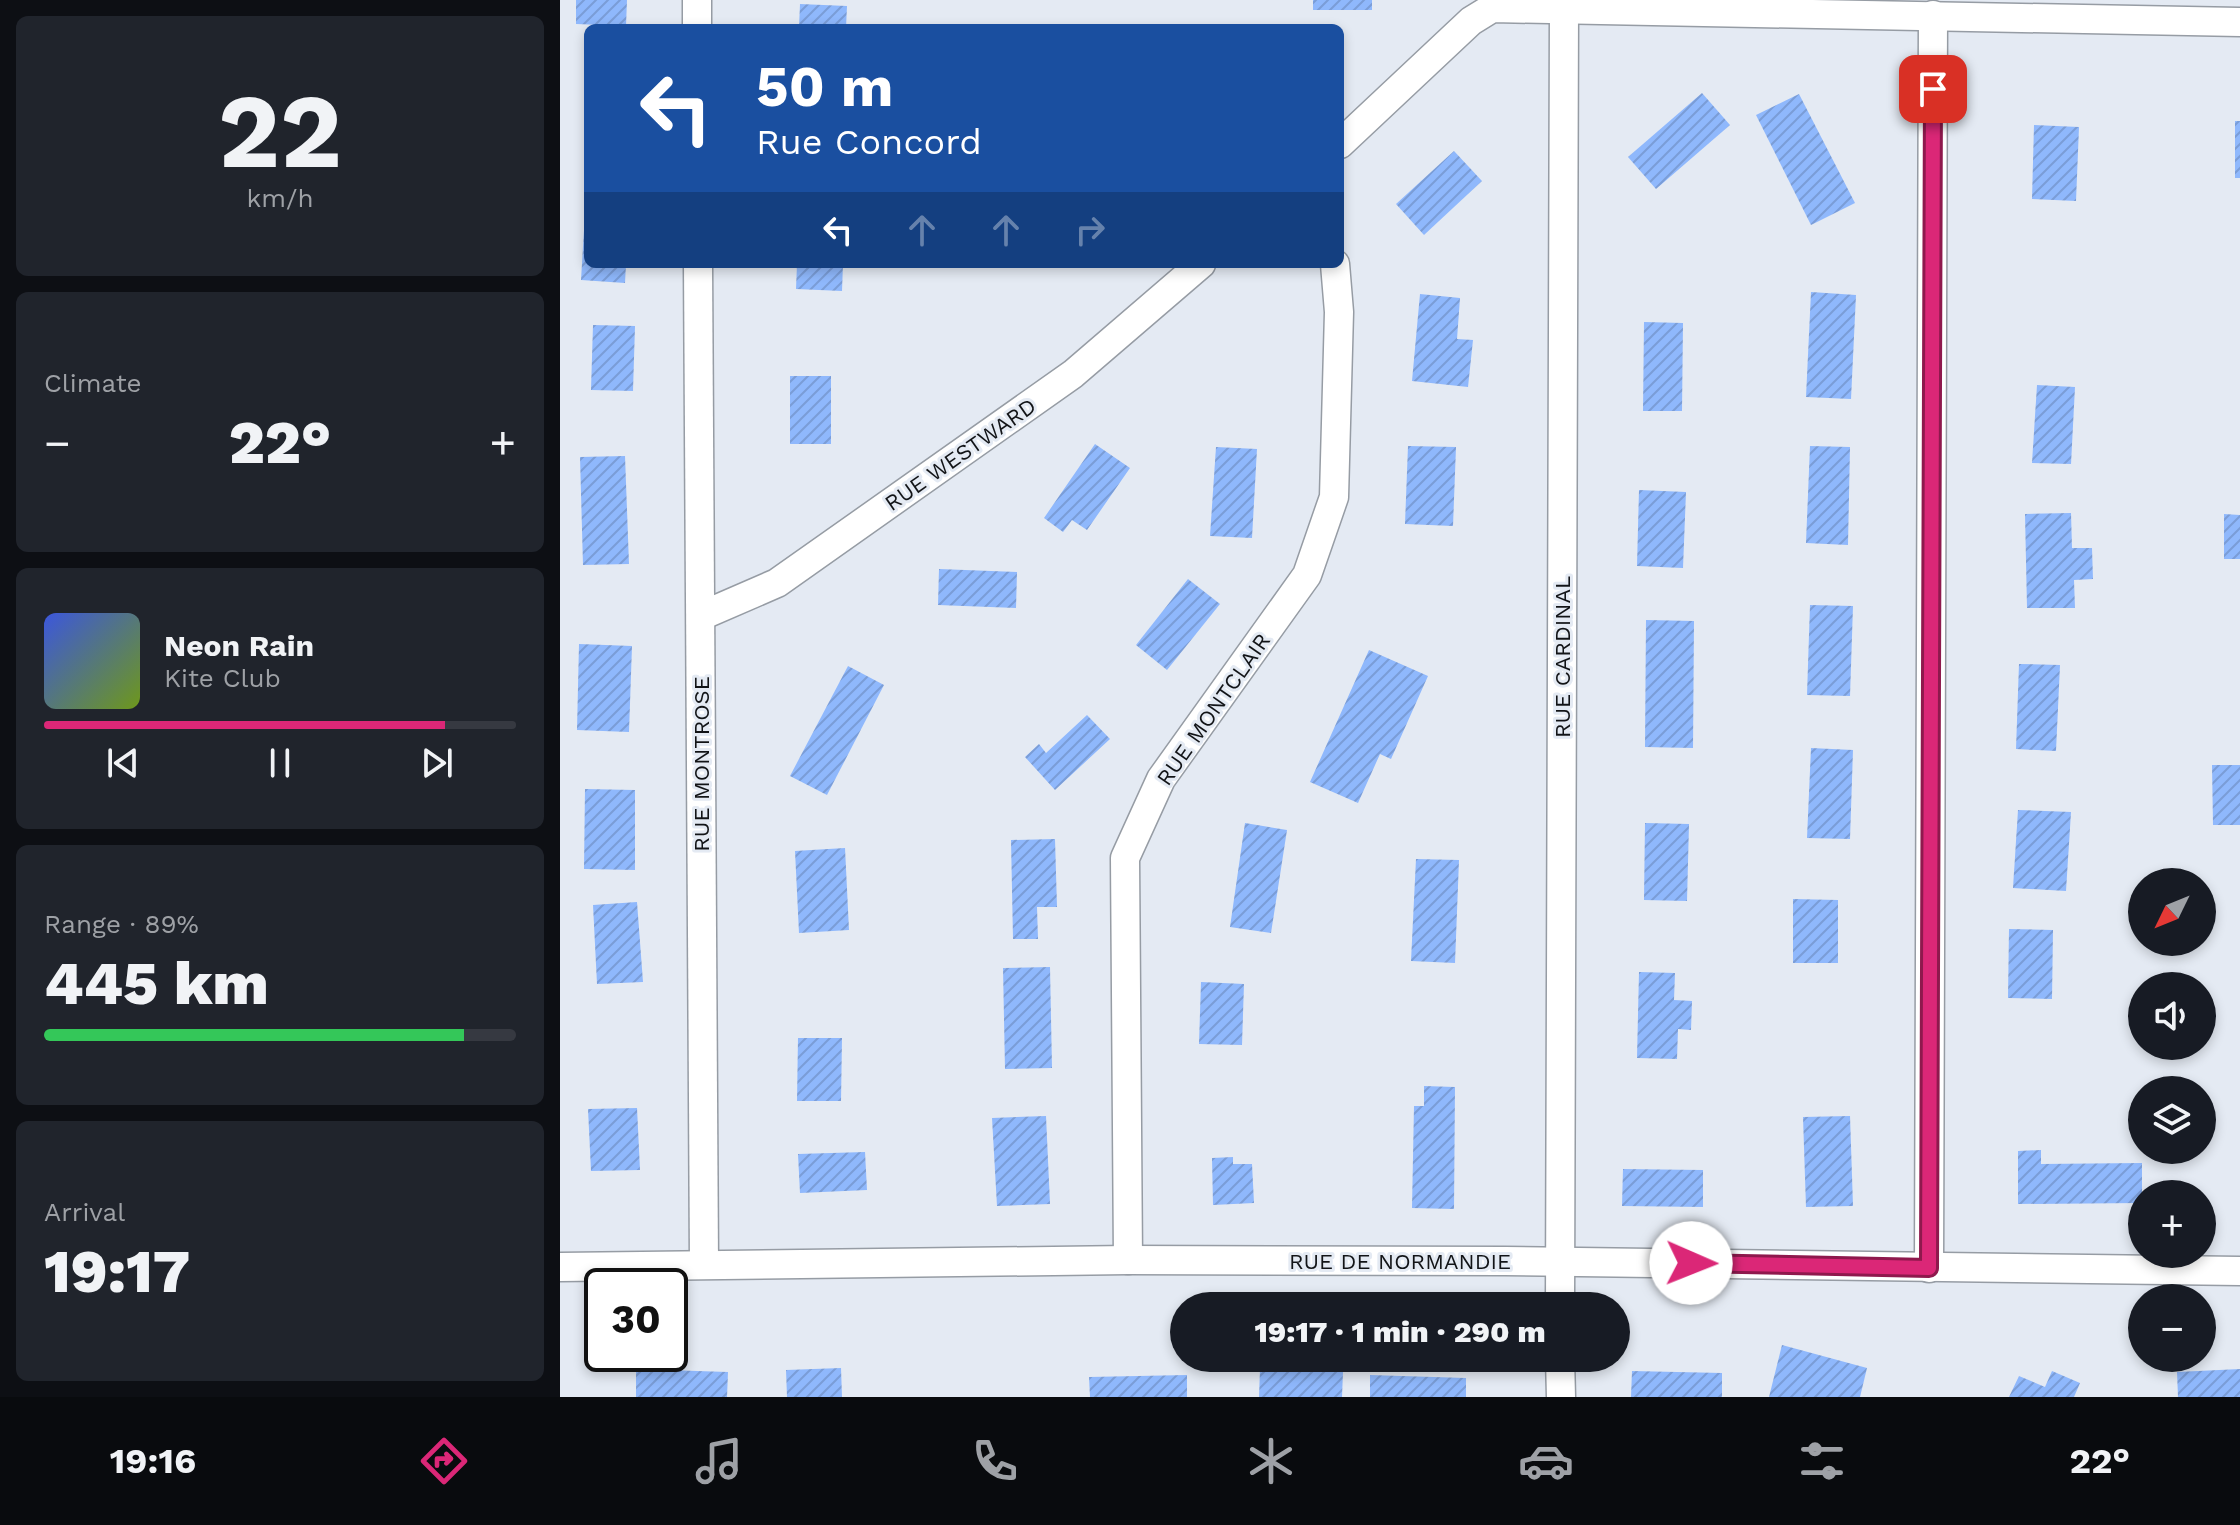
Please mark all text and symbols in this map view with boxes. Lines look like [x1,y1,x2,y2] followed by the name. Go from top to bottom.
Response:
[756,54,893,120] text: 50 m
[1899,55,1967,123] pin
[624,56,728,160] icon: left
[1911,67,1955,111] icon: arrive
[218,70,342,192] text: 22
[756,121,982,163] text: Rue Concord
[247,183,313,213] text: km/h
[816,208,860,252] icon: left
[900,208,944,252] icon: ahead
[984,208,1028,252] icon: ahead
[1068,208,1112,252] icon: right
[44,368,142,398] text: Climate
[880,393,1041,516] street label: RUE WESTWARD
[229,407,331,478] text: 22°
[44,417,71,469] text: −
[489,417,516,469] text: +
[1550,576,1575,738] street label: RUE CARDINAL
[164,628,314,663] text: Neon Rain
[1152,628,1275,790] street label: RUE MONTCLAIR
[164,663,281,693] text: Kite Club
[689,676,714,852] street label: RUE MONTROSE
[101,741,145,785] icon: previous
[258,741,302,785] icon: pause
[415,741,459,785] icon: next
[2128,868,2216,956] north arrow
[2128,868,2216,1372] map controls
[44,909,199,939] text: Range · 89%
[44,948,269,1019] text: 445 km
[2128,972,2216,1060] button: sound
[2128,1076,2216,1164] button: layers
[2128,1180,2216,1268] button: +
[44,1197,125,1227] text: Arrival
[1649,1221,1733,1305] position arrow
[44,1236,190,1307] text: 19:17
[1289,1249,1511,1274] street label: RUE DE NORMANDIE
[584,1268,688,1372] speed limit sign: 30
[2128,1284,2216,1372] button: −
[1254,1314,1546,1349] text: 19:17 · 1 min · 290 m
[416,1433,472,1489] icon: directions
[691,1433,747,1489] icon: music
[967,1433,1023,1489] icon: phone
[1243,1433,1299,1489] icon: climate
[1518,1433,1574,1489] icon: car
[1794,1433,1850,1489] icon: filters
[110,1440,196,1482] text: 19:16
[2069,1440,2130,1482] text: 22°

